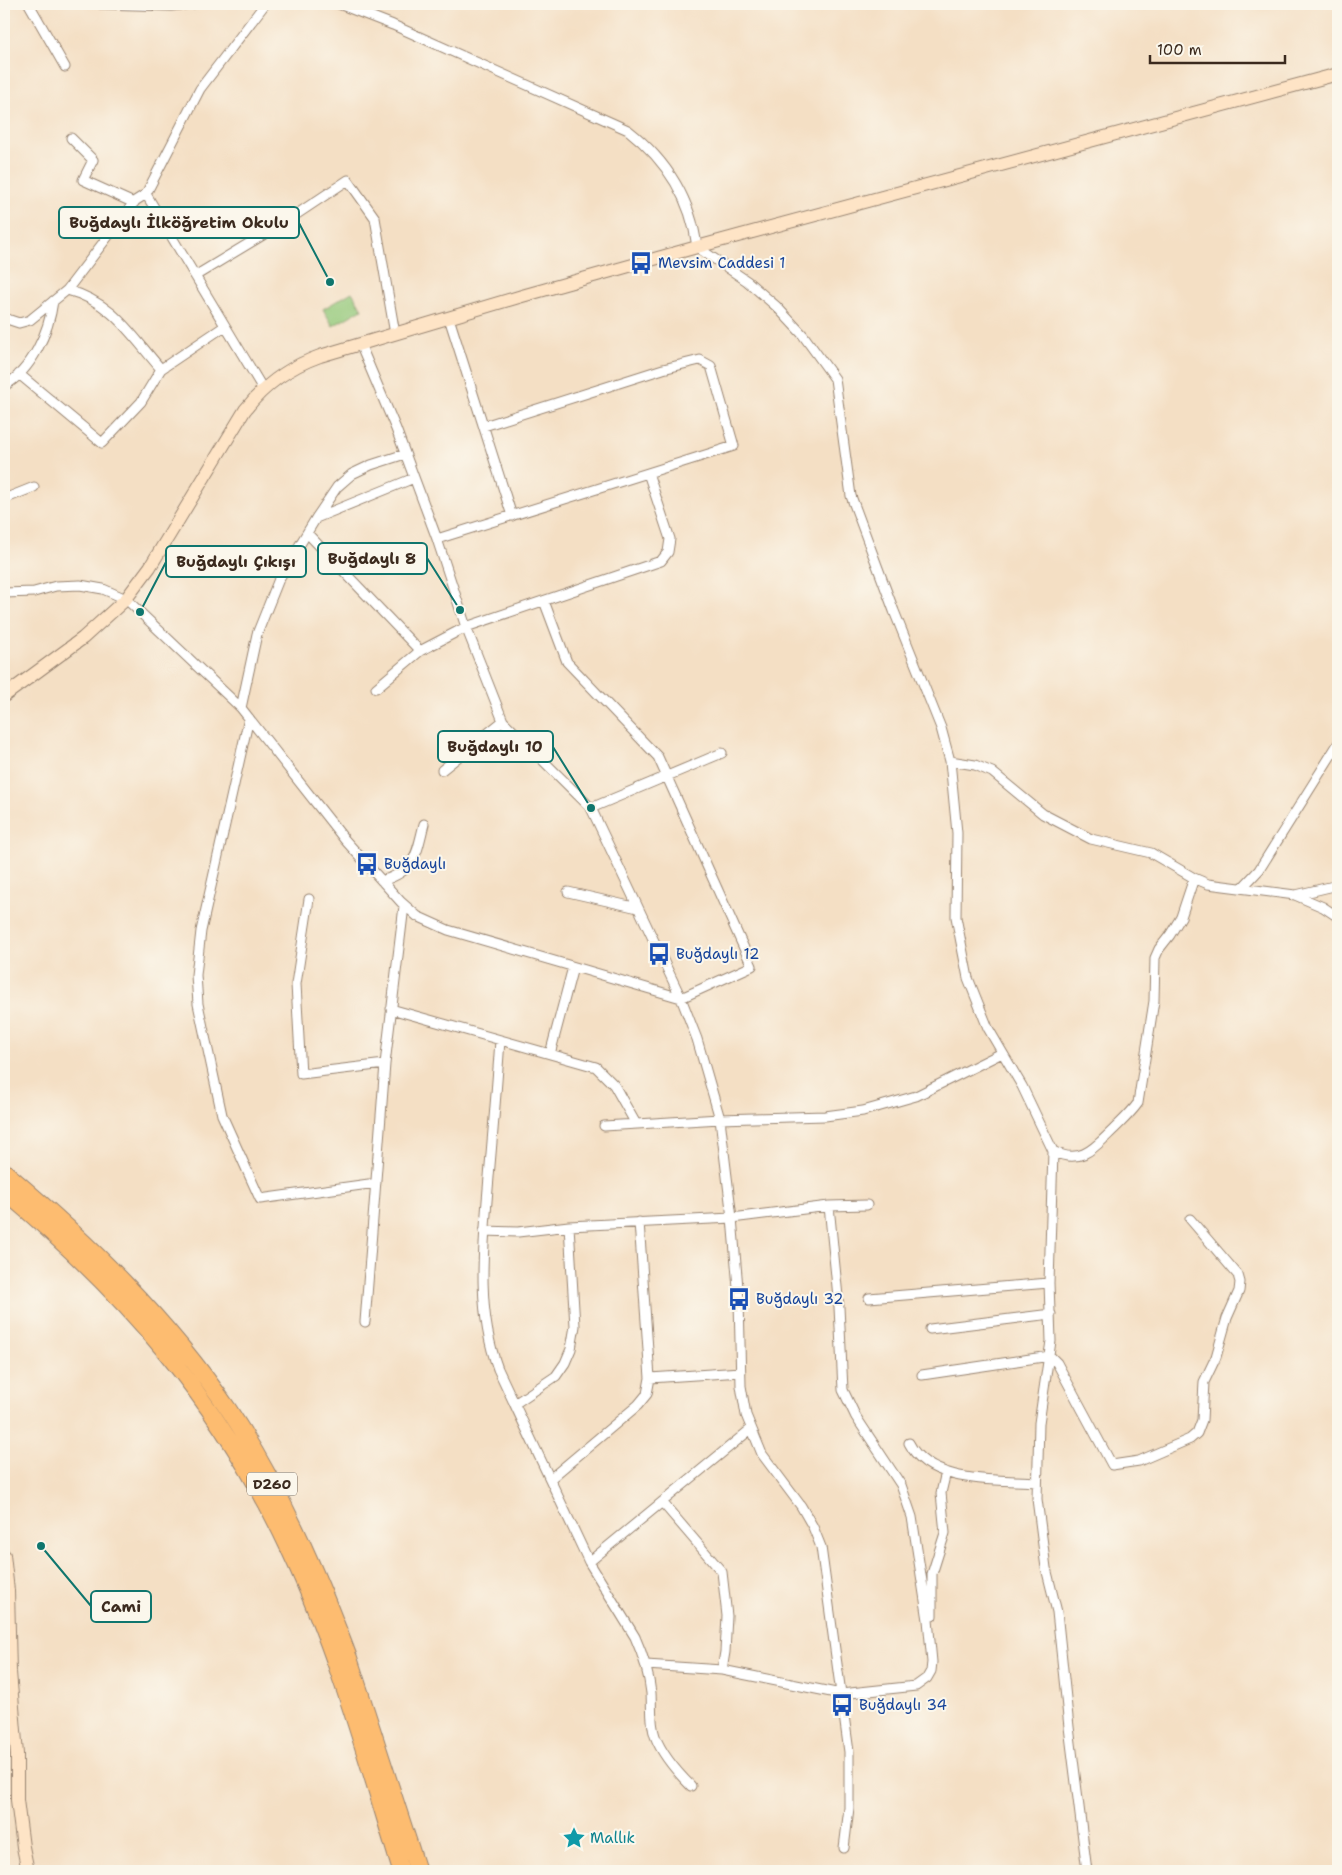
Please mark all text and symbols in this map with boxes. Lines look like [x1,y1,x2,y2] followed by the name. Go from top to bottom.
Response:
[1150,32,1284,64] scale bar
[1157,40,1202,60] text: 100 m
[59,207,299,238] callout: Buğdaylı İlköğretim Okulu
[69,212,289,233] text: Buğdaylı İlköğretim Okulu
[628,250,654,276] bus stop icon: Mevsim Caddesi 1
[658,253,786,273] place label: Mevsim Caddesi 1
[318,543,427,574] callout: Buğdaylı 8
[166,546,306,577] callout: Buğdaylı Çıkışı
[328,548,416,569] text: Buğdaylı 8
[176,551,296,572] text: Buğdaylı Çıkışı
[438,731,553,762] callout: Buğdaylı 10
[447,736,543,757] text: Buğdaylı 10
[354,851,380,877] bus stop icon: Buğdaylı
[384,854,446,874] place label: Buğdaylı
[646,941,672,967] bus stop icon: Buğdaylı 12
[676,944,759,964] place label: Buğdaylı 12
[726,1286,752,1312] bus stop icon: Buğdaylı 32
[756,1289,843,1309] place label: Buğdaylı 32
[247,1472,297,1496] road number: D260
[91,1591,151,1622] callout: Cami
[101,1596,141,1617] text: Cami
[829,1692,855,1718] bus stop icon: Buğdaylı 34
[859,1695,947,1715] place label: Buğdaylı 34
[561,1825,587,1851] place icon: Mallık
[590,1828,635,1848] place label: Mallık

